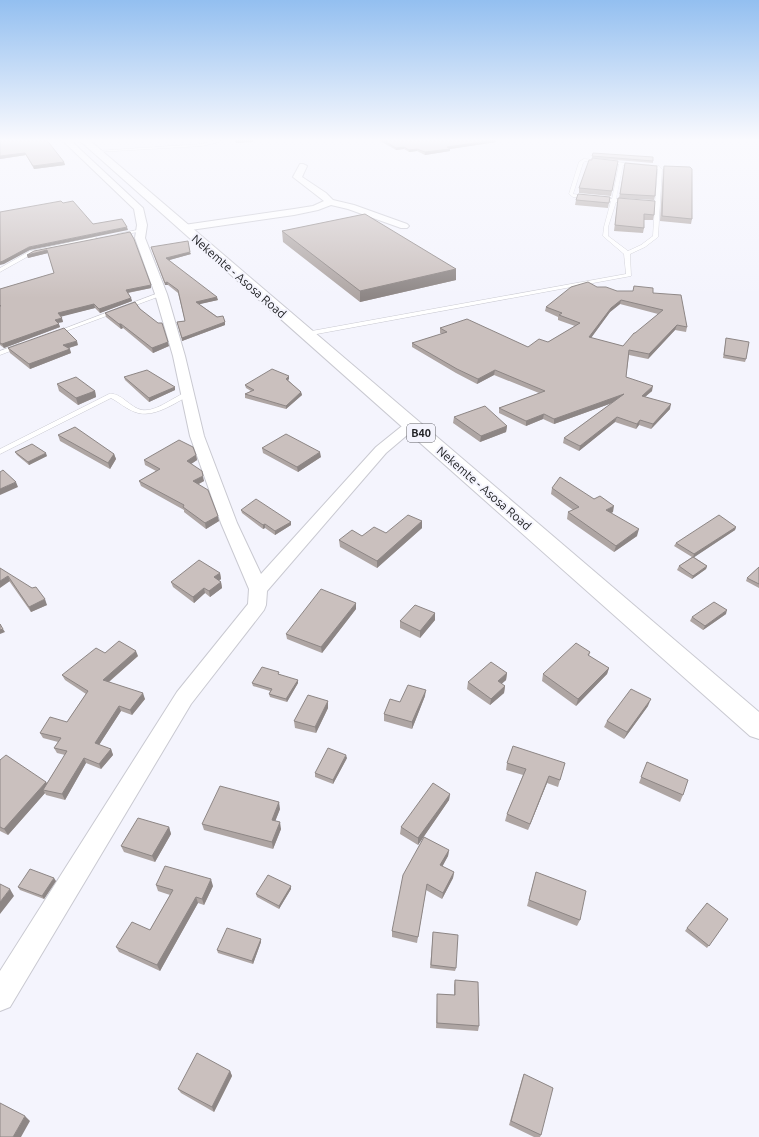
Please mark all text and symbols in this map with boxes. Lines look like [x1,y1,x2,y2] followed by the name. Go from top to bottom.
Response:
[189,232,289,320] street label: Nekemte - Asosa Road
[407,424,435,442] road number: B40
[434,444,534,532] street label: Nekemte - Asosa Road

